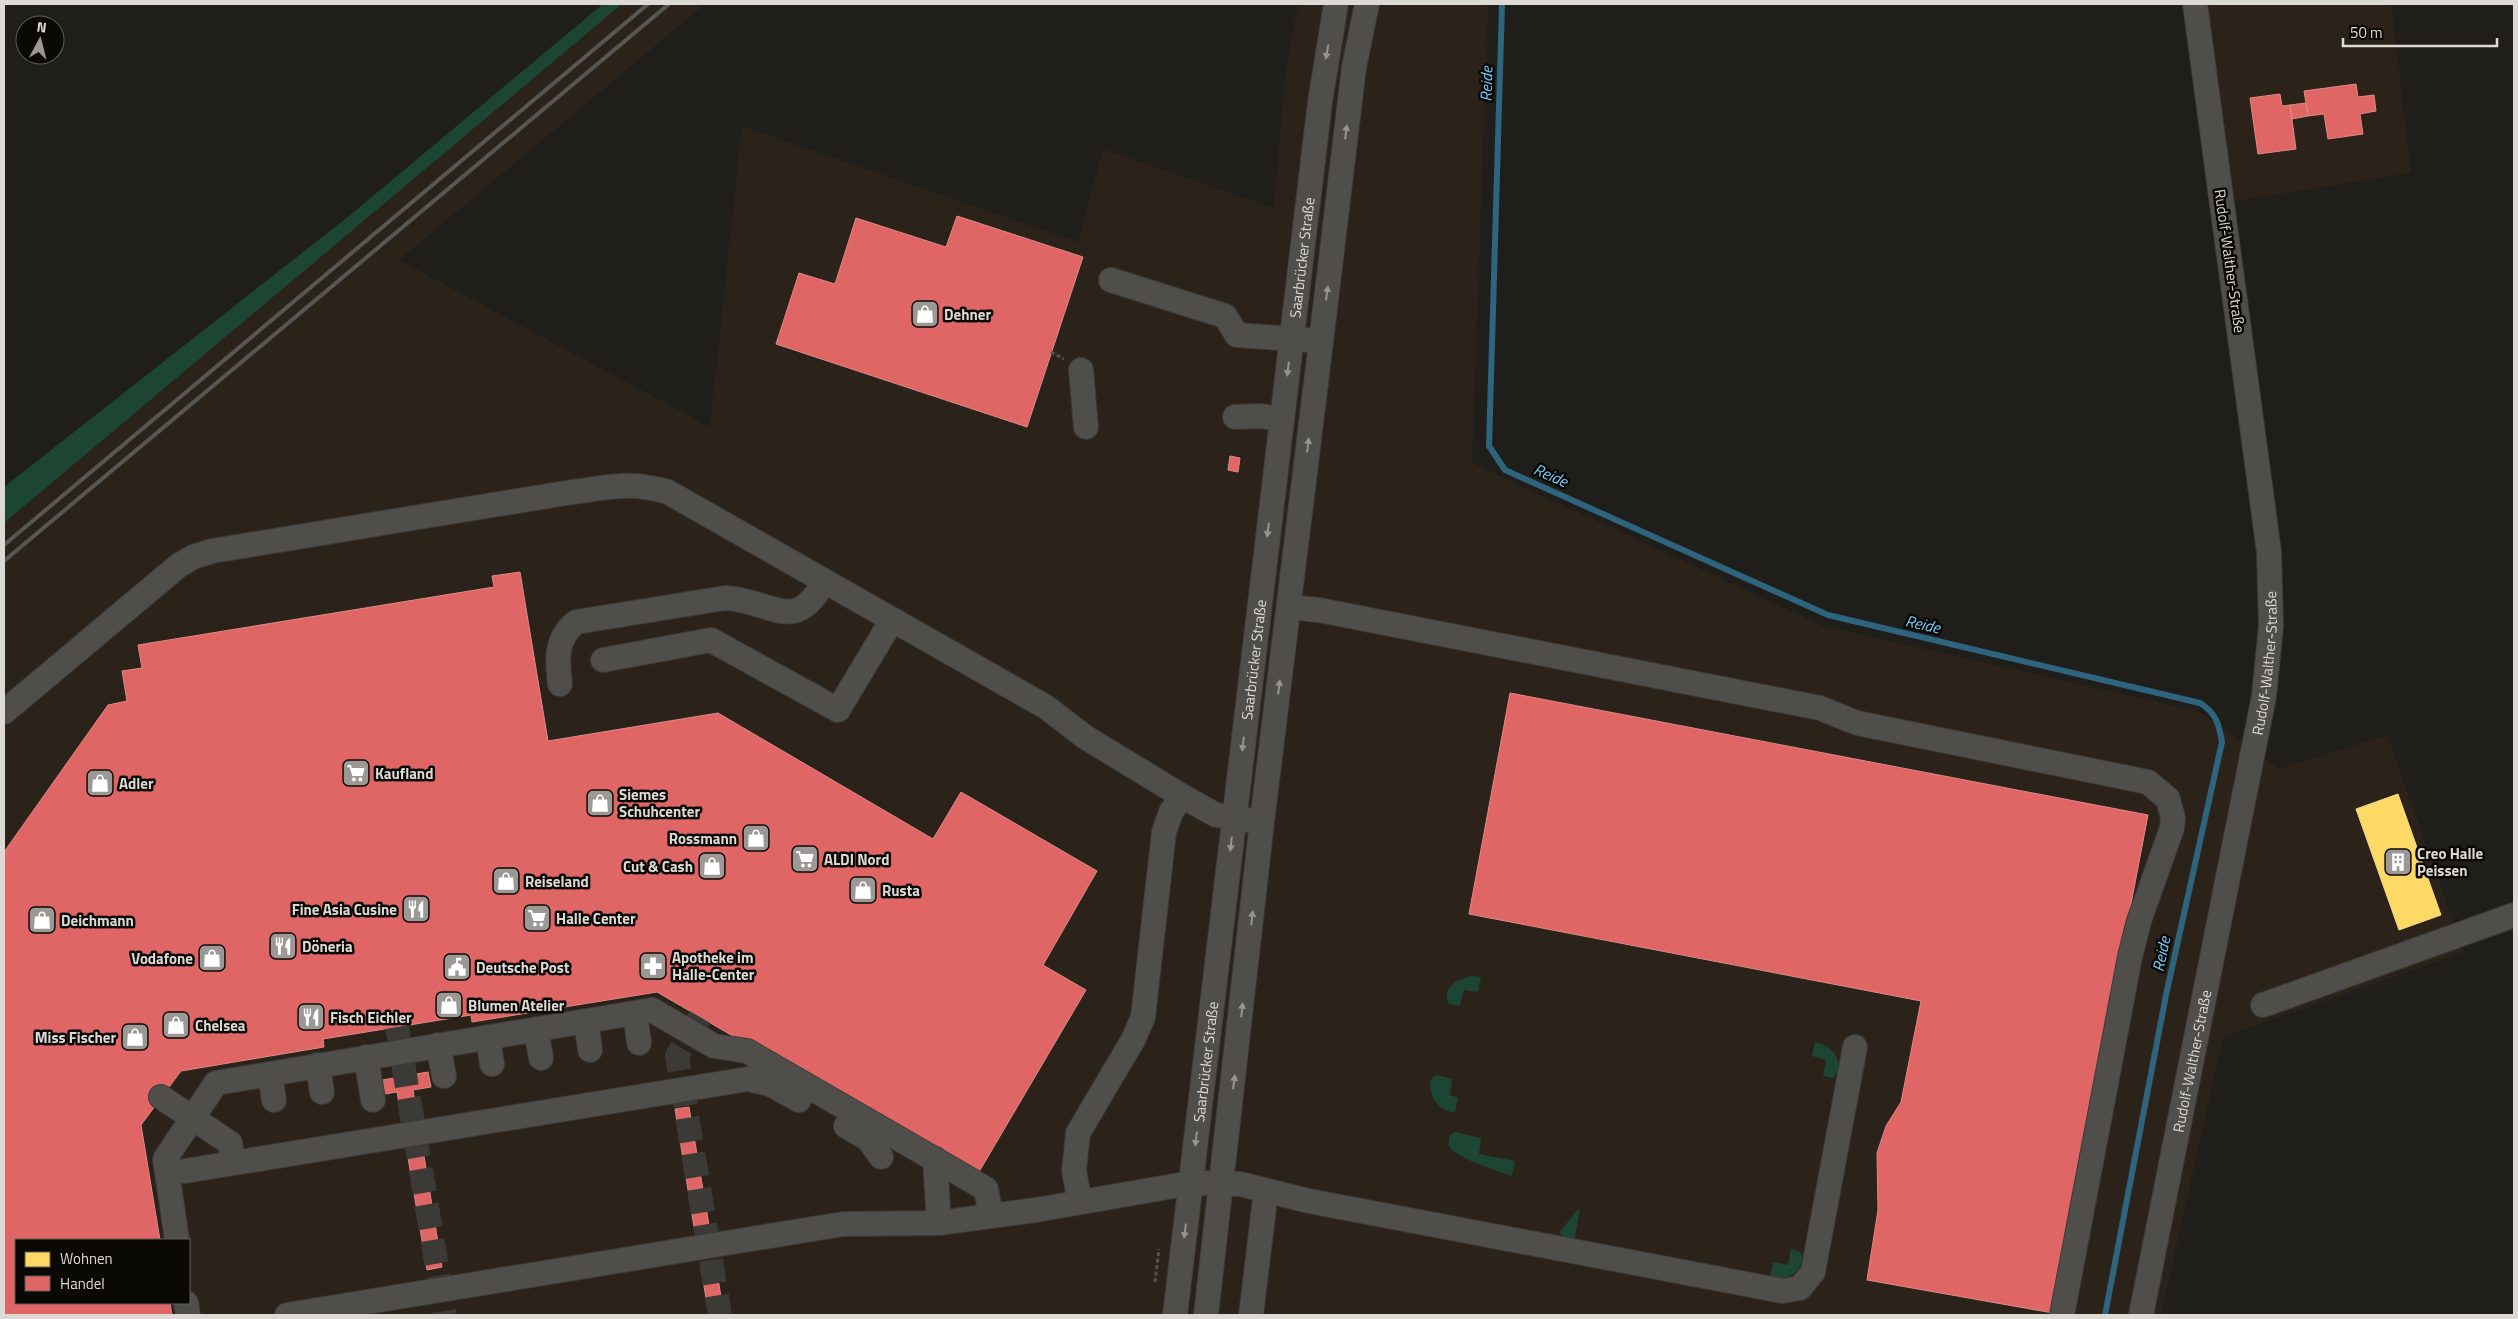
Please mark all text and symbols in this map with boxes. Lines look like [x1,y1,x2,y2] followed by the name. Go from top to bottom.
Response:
[15,15,65,65] north arrow
[2343,15,2497,47] scale bar
[36,16,48,38] text: N
[2350,21,2383,44] text: 50 m
[1322,44,1330,60] one-way arrow
[1473,64,1499,102] water label: Reide
[1343,124,1351,140] one-way arrow
[2209,188,2251,334] street label: Rudolf-Walther-Straße
[1283,196,1320,319] street label: Saarbrücker Straße
[1323,285,1331,301] one-way arrow
[910,299,940,329] shop icon: Dehner
[944,303,991,326] place label: Dehner
[1284,361,1292,377] one-way arrow
[1304,437,1312,453] one-way arrow
[1530,457,1573,494] water label: Reide
[1264,523,1272,539] one-way arrow
[2245,591,2283,737] street label: Rudolf-Walther-Straße
[1235,598,1272,721] street label: Saarbrücker Straße
[1903,608,1944,640] water label: Reide
[1275,679,1283,695] one-way arrow
[1239,736,1247,752] one-way arrow
[341,758,371,788] supermarket icon: Kaufland
[375,762,433,785] place label: Kaufland
[85,768,115,798] shop icon: Adler
[119,772,154,795] place label: Adler
[619,783,700,823] place label: Siemes Schuhcenter
[585,788,615,818] shop icon: Siemes Schuhcenter
[741,823,771,853] shop icon: Rossmann
[669,827,737,850] place label: Rossmann
[1227,837,1235,853] one-way arrow
[2417,842,2484,882] place label: Creo Halle Peissen
[790,844,820,874] supermarket icon: ALDI Nord
[2383,847,2413,877] building icon: Creo Halle Peissen
[824,848,889,871] place label: ALDI Nord
[697,851,727,881] shop icon: Cut & Cash
[623,855,693,878] place label: Cut & Cash
[491,866,521,896] shop icon: Reiseland
[525,870,589,893] place label: Reiseland
[848,875,878,905] shop icon: Rusta
[882,879,920,902] place label: Rusta
[401,894,431,924] restaurant icon: Fine Asia Cusine
[292,898,397,921] place label: Fine Asia Cusine
[522,903,552,933] supermarket icon: Halle Center
[27,905,57,935] shop icon: Deichmann
[556,907,636,930] place label: Halle Center
[61,909,134,932] place label: Deichmann
[1248,910,1256,926] one-way arrow
[268,931,298,961] restaurant icon: Döneria
[2146,933,2177,974] water label: Reide
[302,935,353,958] place label: Döneria
[197,943,227,973] shop icon: Vodafone
[672,946,755,986] place label: Apotheke im Halle-Center
[131,947,193,970] place label: Vodafone
[638,951,668,981] pharmacy icon: Apotheke im Halle-Center
[442,952,472,982] public building icon: Deutsche Post
[476,956,570,979] place label: Deutsche Post
[2166,988,2217,1134] street label: Rudolf-Walther-Straße
[434,990,464,1020] shop icon: Blumen Atelier
[468,994,565,1017] place label: Blumen Atelier
[1187,1000,1224,1123] street label: Saarbrücker Straße
[296,1002,326,1032] restaurant icon: Fisch Eichler
[1238,1002,1246,1018] one-way arrow
[330,1006,412,1029] place label: Fisch Eichler
[161,1010,191,1040] shop icon: Chelsea
[195,1014,246,1037] place label: Chelsea
[120,1022,150,1052] shop icon: Miss Fischer
[35,1026,116,1049] place label: Miss Fischer
[1230,1074,1238,1090] one-way arrow
[1192,1132,1200,1148] one-way arrow
[1181,1223,1189,1239] one-way arrow
[15,1239,190,1304] legend
[60,1247,113,1270] text: Wohnen
[60,1272,105,1295] text: Handel

